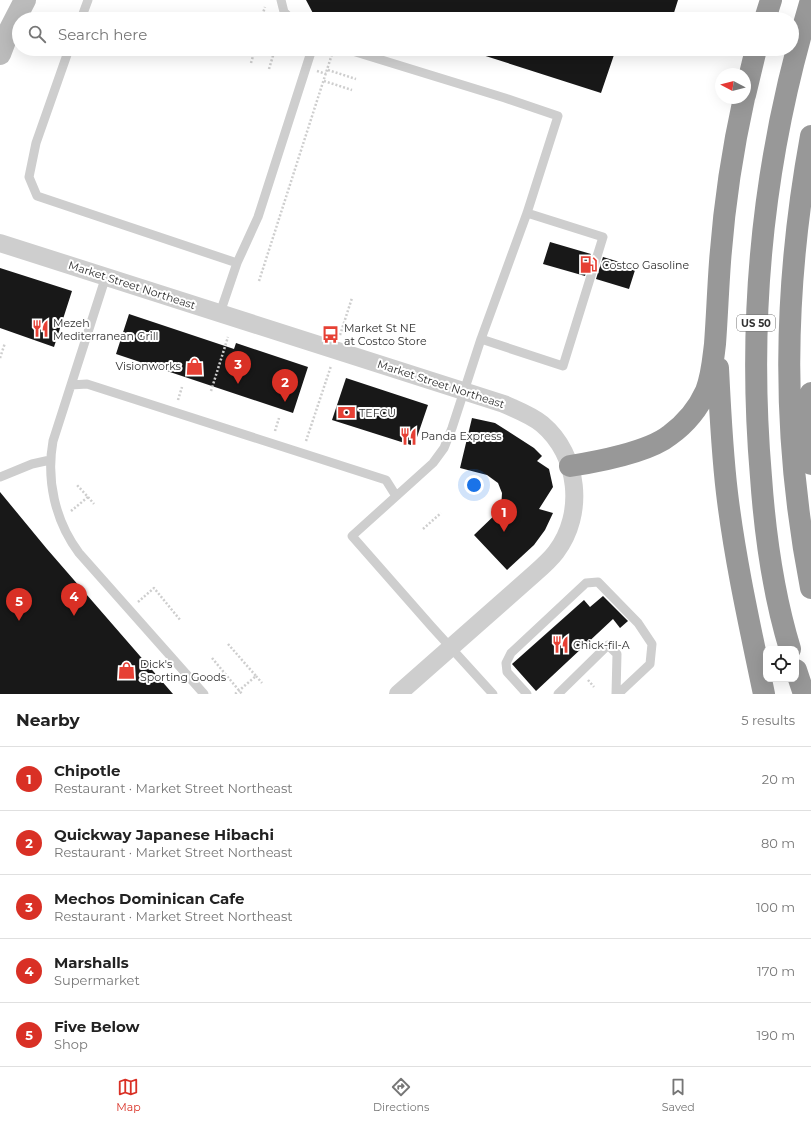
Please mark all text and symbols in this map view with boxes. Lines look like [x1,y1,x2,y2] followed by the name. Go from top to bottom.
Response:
[12,12,799,56] search box
[26,23,48,45] icon: search
[58,25,147,44] text: Search here
[715,68,751,104] north arrow
[579,255,599,275] fuel station icon: Costco Gasoline
[67,258,198,312] street label: Market Street Northeast
[602,258,690,272] place label: Costco Gasoline
[737,315,775,331] road number: US 50
[53,316,159,343] place label: Mezeh Mediterranean Grill
[30,319,50,339] restaurant icon: Mezeh Mediterranean Grill
[344,321,427,348] place label: Market St NE at Costco Store
[321,324,341,344] bus stop icon: Market St NE at Costco Store
[225,351,251,384] pin: 3
[184,356,204,376] shop icon: Visionworks
[376,357,507,411] street label: Market Street Northeast
[116,359,182,373] place label: Visionworks
[272,369,298,402] pin: 2
[336,403,356,423] bank icon: TEFCU
[359,406,396,420] place label: TEFCU
[398,426,418,446] restaurant icon: Panda Express
[421,429,502,443] place label: Panda Express
[464,475,484,495] your location
[491,499,517,532] pin: 1
[61,583,87,616] pin: 4
[6,588,32,621] pin: 5
[550,635,570,655] restaurant icon: Chick-fil-A
[573,638,630,652] place label: Chick-fil-A
[763,646,799,682] map controls
[763,646,799,682] button: locate
[140,657,227,684] place label: Dick's Sporting Goods
[117,660,137,680] shop icon: Dick's Sporting Goods
[16,710,80,730] text: Nearby
[741,712,795,728] text: 5 results
[54,761,120,780] text: Chipotle
[26,771,32,787] text: 1
[762,771,795,787] text: 20 m
[54,780,293,796] text: Restaurant · Market Street Northeast
[54,825,274,844] text: Quickway Japanese Hibachi
[25,835,33,851] text: 2
[761,835,795,851] text: 80 m
[54,844,293,860] text: Restaurant · Market Street Northeast
[54,889,244,908] text: Mechos Dominican Cafe
[25,899,33,915] text: 3
[756,899,795,915] text: 100 m
[54,908,293,924] text: Restaurant · Market Street Northeast
[54,953,129,972] text: Marshalls
[25,963,33,979] text: 4
[757,963,795,979] text: 170 m
[54,972,140,988] text: Supermarket
[54,1017,140,1036] text: Five Below
[25,1027,33,1043] text: 5
[757,1027,795,1043] text: 190 m
[54,1036,88,1052] text: Shop
[116,1076,141,1114] tab: Map
[373,1076,429,1114] tab: Directions
[662,1076,695,1114] tab: Saved

